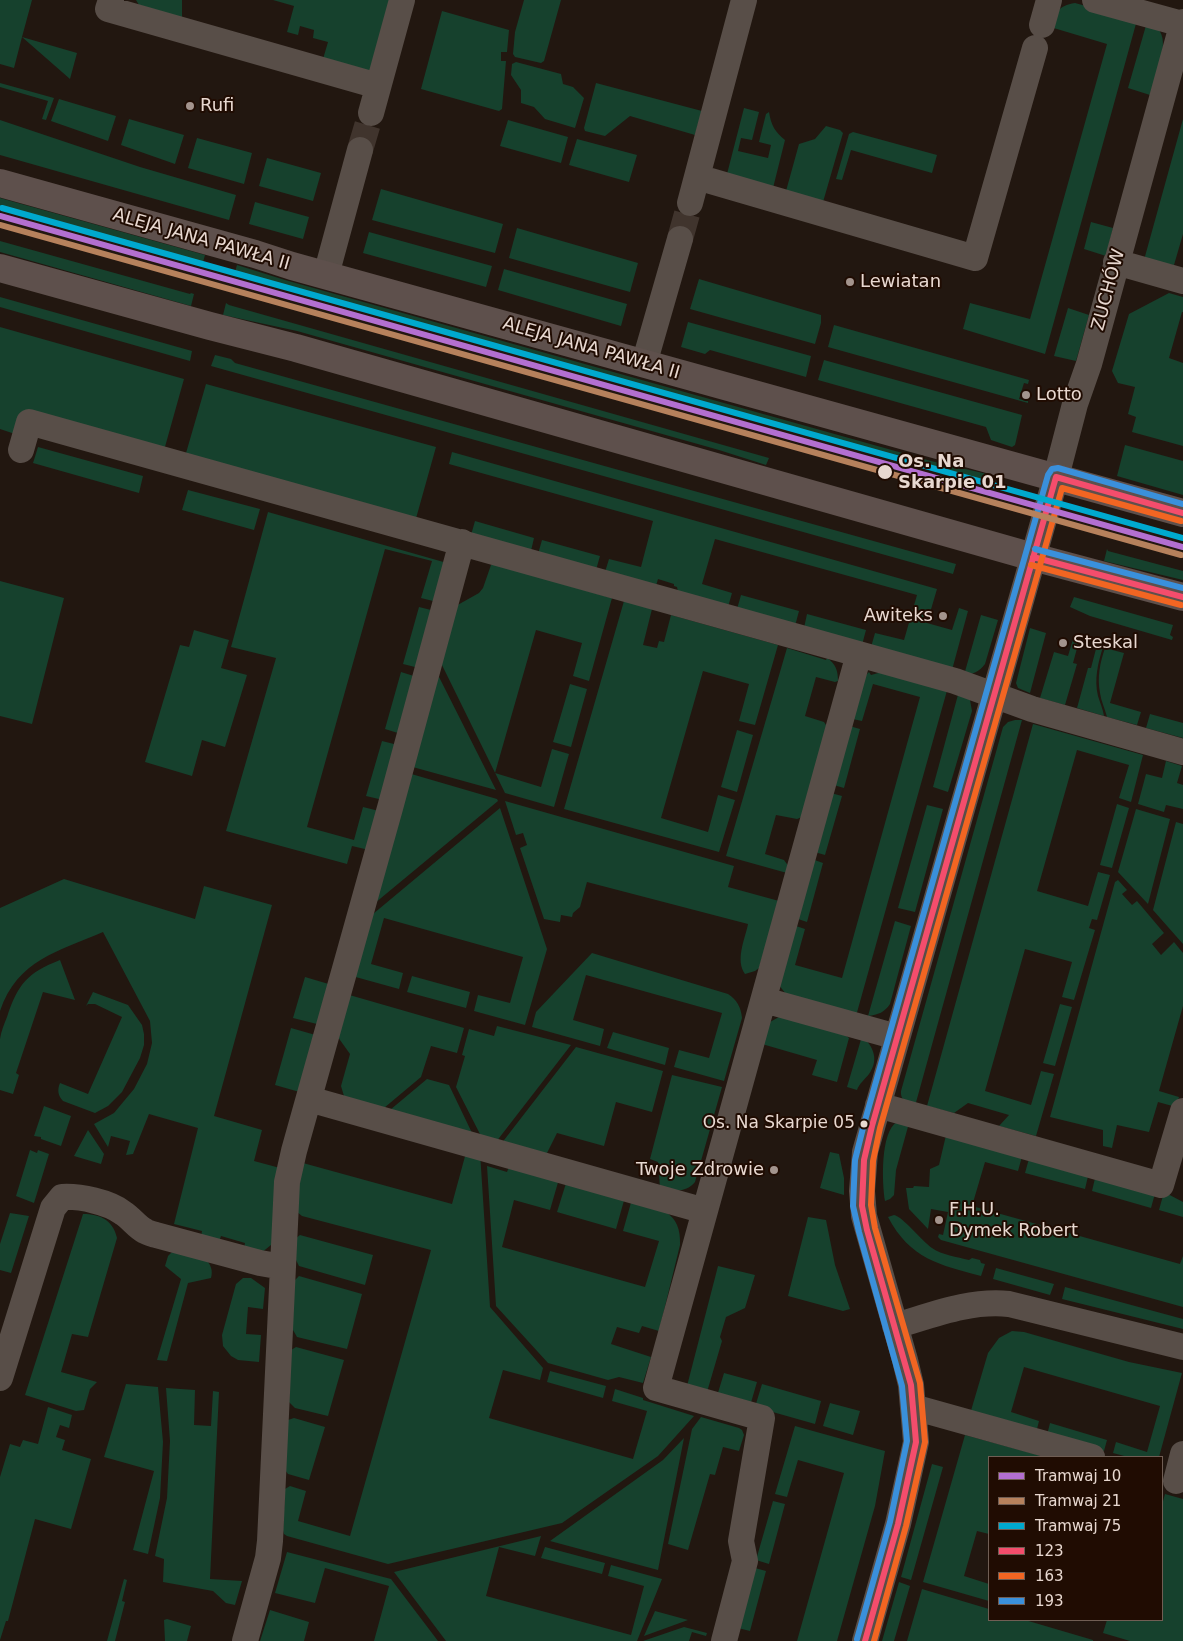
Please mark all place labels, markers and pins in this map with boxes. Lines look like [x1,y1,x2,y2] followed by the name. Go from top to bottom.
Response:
[200,95,234,117] place label: Rufi
[184,100,196,112] marker: Rufi
[860,271,941,293] place label: Lewiatan
[844,276,856,288] marker: Lewiatan
[1036,384,1082,406] place label: Lotto
[1020,389,1032,401] marker: Lotto
[898,451,1007,494] place label: Os. Na Skarpie 01
[876,463,894,481] marker: Os. Na Skarpie 01
[864,605,933,627] place label: Awiteks
[937,610,949,622] marker: Awiteks
[1073,632,1138,654] place label: Steskal
[1057,637,1069,649] marker: Steskal
[703,1114,855,1134] place label: Os. Na Skarpie 05
[859,1119,869,1129] marker: Os. Na Skarpie 05
[636,1159,764,1181] place label: Twoje Zdrowie
[768,1164,780,1176] marker: Twoje Zdrowie
[949,1199,1078,1242] place label: F.H.U. Dymek Robert
[933,1214,945,1226] marker: F.H.U. Dymek Robert

